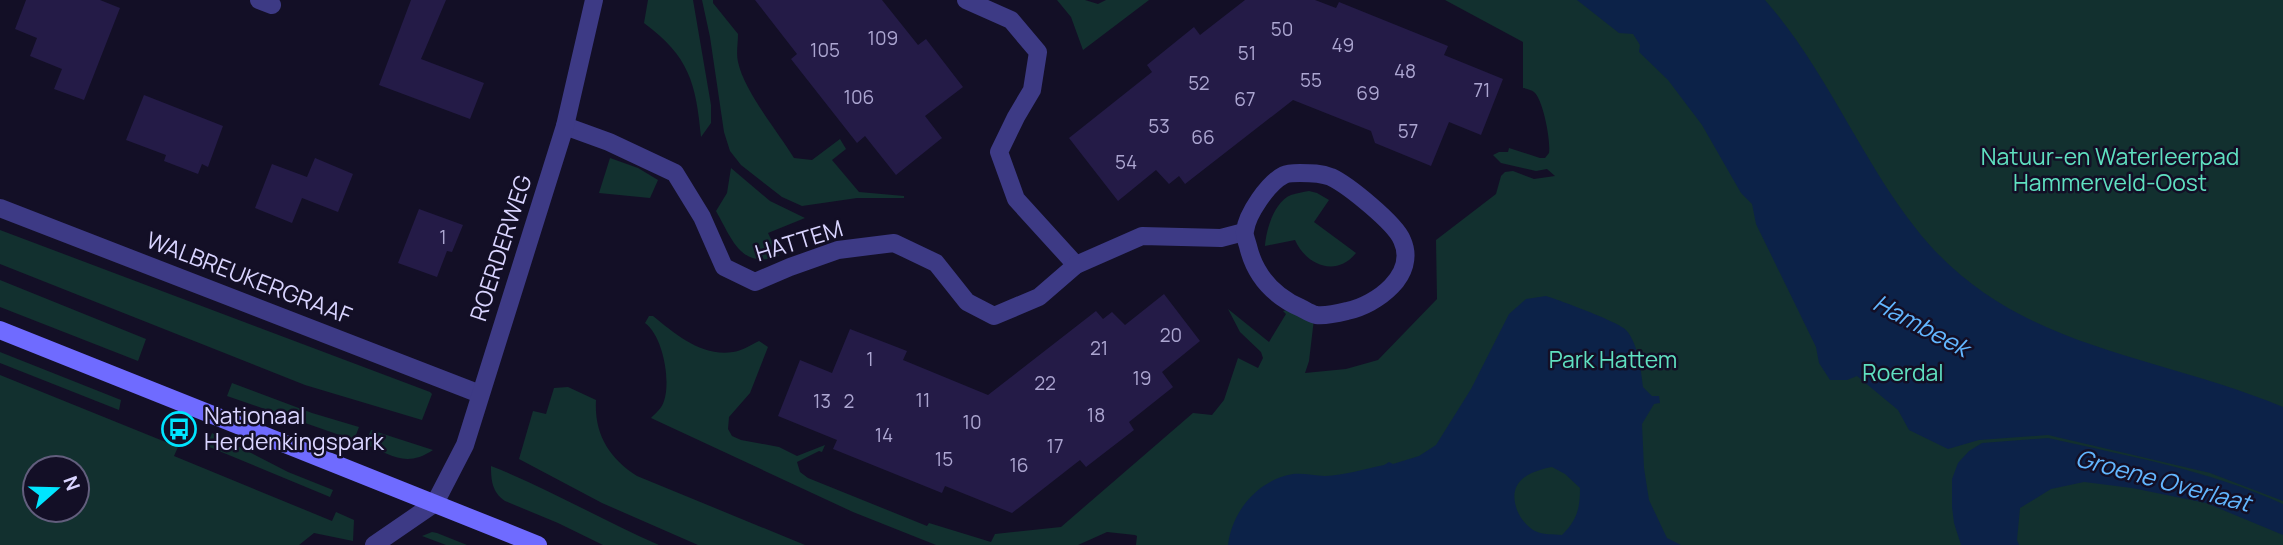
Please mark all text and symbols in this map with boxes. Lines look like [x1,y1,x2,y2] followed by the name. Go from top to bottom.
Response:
[1271,16,1293,42] house number: 50
[868,25,898,51] house number: 109
[1332,32,1354,58] house number: 49
[810,37,840,63] house number: 105
[1238,40,1256,66] house number: 51
[1394,58,1416,84] house number: 48
[1300,67,1322,93] house number: 55
[1188,70,1210,96] house number: 52
[1474,77,1490,103] house number: 71
[1356,80,1380,106] house number: 69
[844,84,874,110] house number: 106
[1234,86,1256,112] house number: 67
[1148,113,1170,139] house number: 53
[1398,118,1418,144] house number: 57
[1191,124,1215,150] house number: 66
[1981,140,2239,198] park label: Natuur-en Waterleerpad Hammerveld-Oost
[1115,149,1137,175] house number: 54
[461,170,539,325] street label: ROERDERWEG
[751,212,847,269] street label: HATTEM
[142,223,357,331] street label: WALBREUKERGRAAF
[439,224,447,250] house number: 1
[1868,286,1978,365] water label: Hambeek
[1160,322,1182,348] house number: 20
[1090,335,1108,361] house number: 21
[1549,343,1677,375] park label: Park Hattem
[866,346,874,372] house number: 1
[1862,356,1944,388] park label: Roerdal
[1132,365,1152,391] house number: 19
[1034,370,1056,396] house number: 22
[916,387,930,413] house number: 11
[813,388,831,414] house number: 13
[844,388,854,414] house number: 2
[204,399,384,457] place label: Nationaal Herdenkingspark
[1087,402,1105,428] house number: 18
[962,409,982,435] house number: 10
[160,410,198,448] bus stop icon: Nationaal Herdenkingspark
[875,422,893,448] house number: 14
[1047,433,1063,459] house number: 17
[2072,440,2257,519] water label: Groene Overlaat
[935,446,953,472] house number: 15
[1009,452,1029,478] house number: 16
[21,454,91,524] north arrow
[57,472,87,494] text: N

